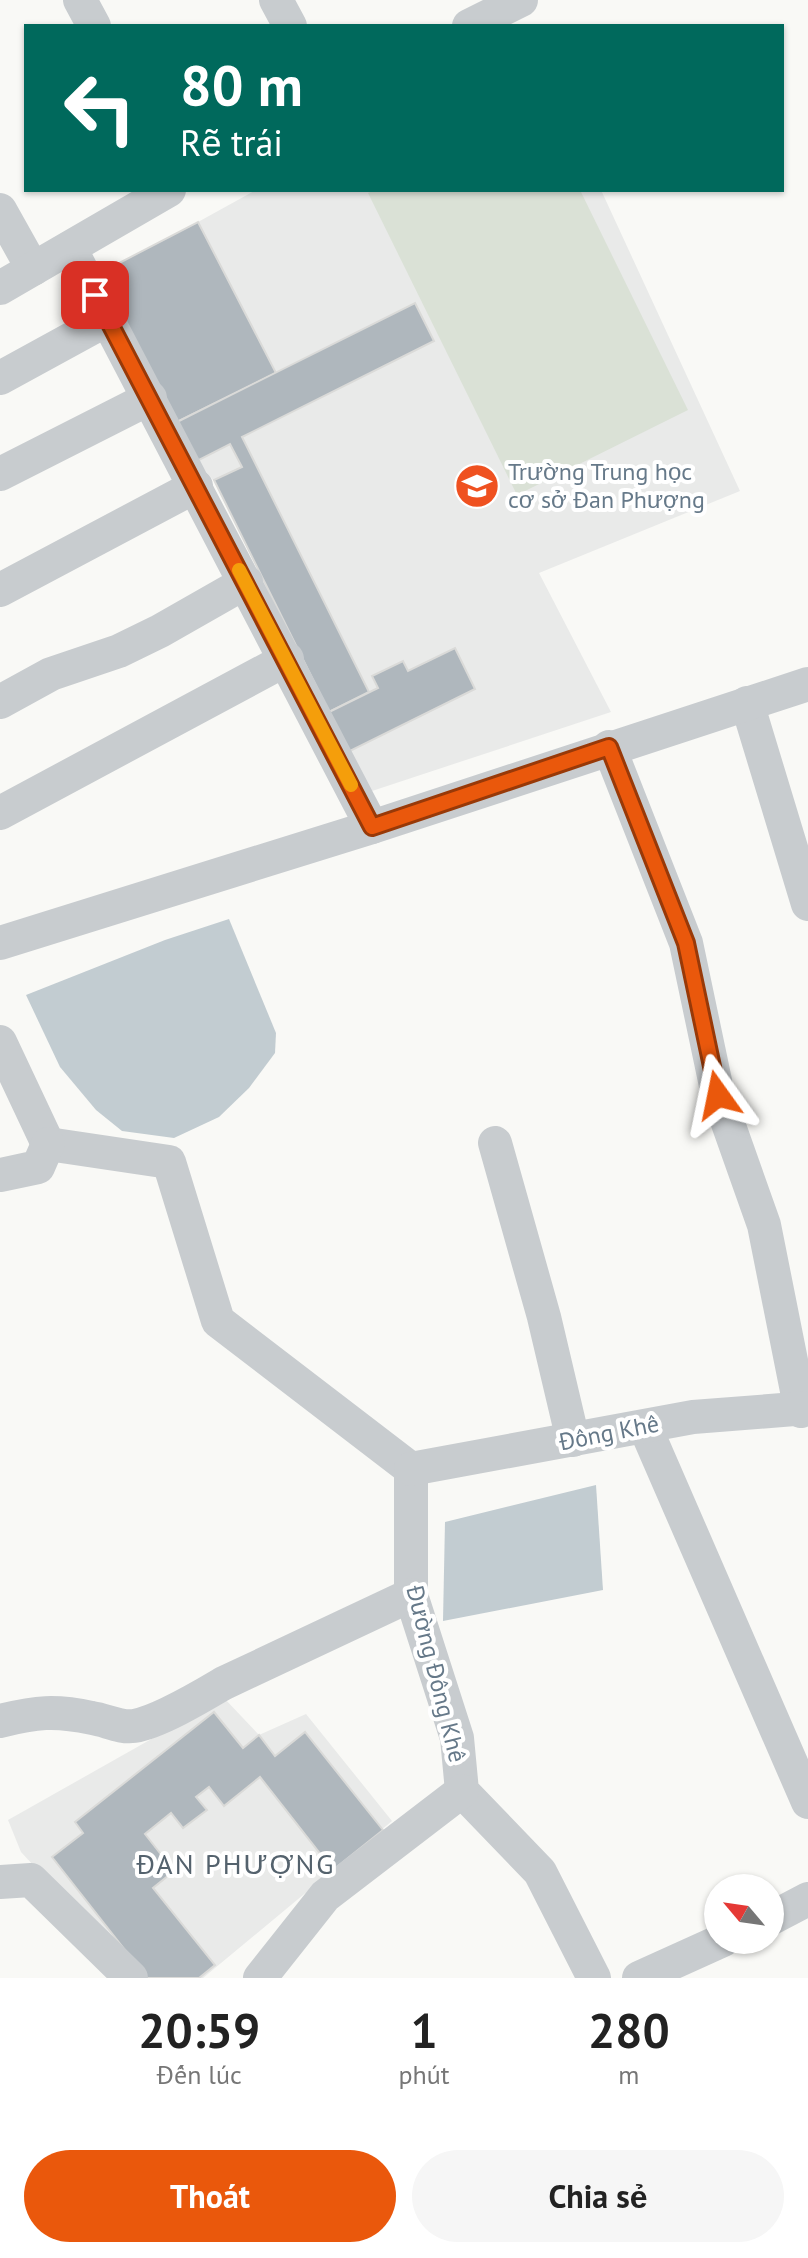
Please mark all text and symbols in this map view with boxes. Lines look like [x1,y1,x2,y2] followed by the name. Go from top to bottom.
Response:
[180,49,303,121] text: 80 m
[48,56,152,160] icon: left
[180,119,283,166] text: Rẽ trái
[61,261,129,329] pin
[73,273,117,317] icon: arrive
[508,456,705,515] place label: Trường Trung học cơ sở Đan Phượng
[453,462,501,510] school or university icon: Trường Trung học cơ sở Đan Phượng
[676,1053,760,1137] position arrow
[555,1408,661,1458] street label: Đông Khê
[399,1581,473,1765] street label: Đường Đông Khê
[136,1845,335,1882] district label: ĐAN PHƯỢNG
[704,1874,784,1954] north arrow
[704,1874,784,1954] map controls
[138,1999,260,2061] text: 20:59
[410,1999,438,2061] text: 1
[588,1999,670,2061] text: 280
[157,2058,242,2091] text: Đến lúc
[399,2058,450,2091] text: phút
[618,2058,639,2091] text: m
[24,2150,396,2242] button: Thoát
[412,2150,784,2242] button: Chia sẻ

